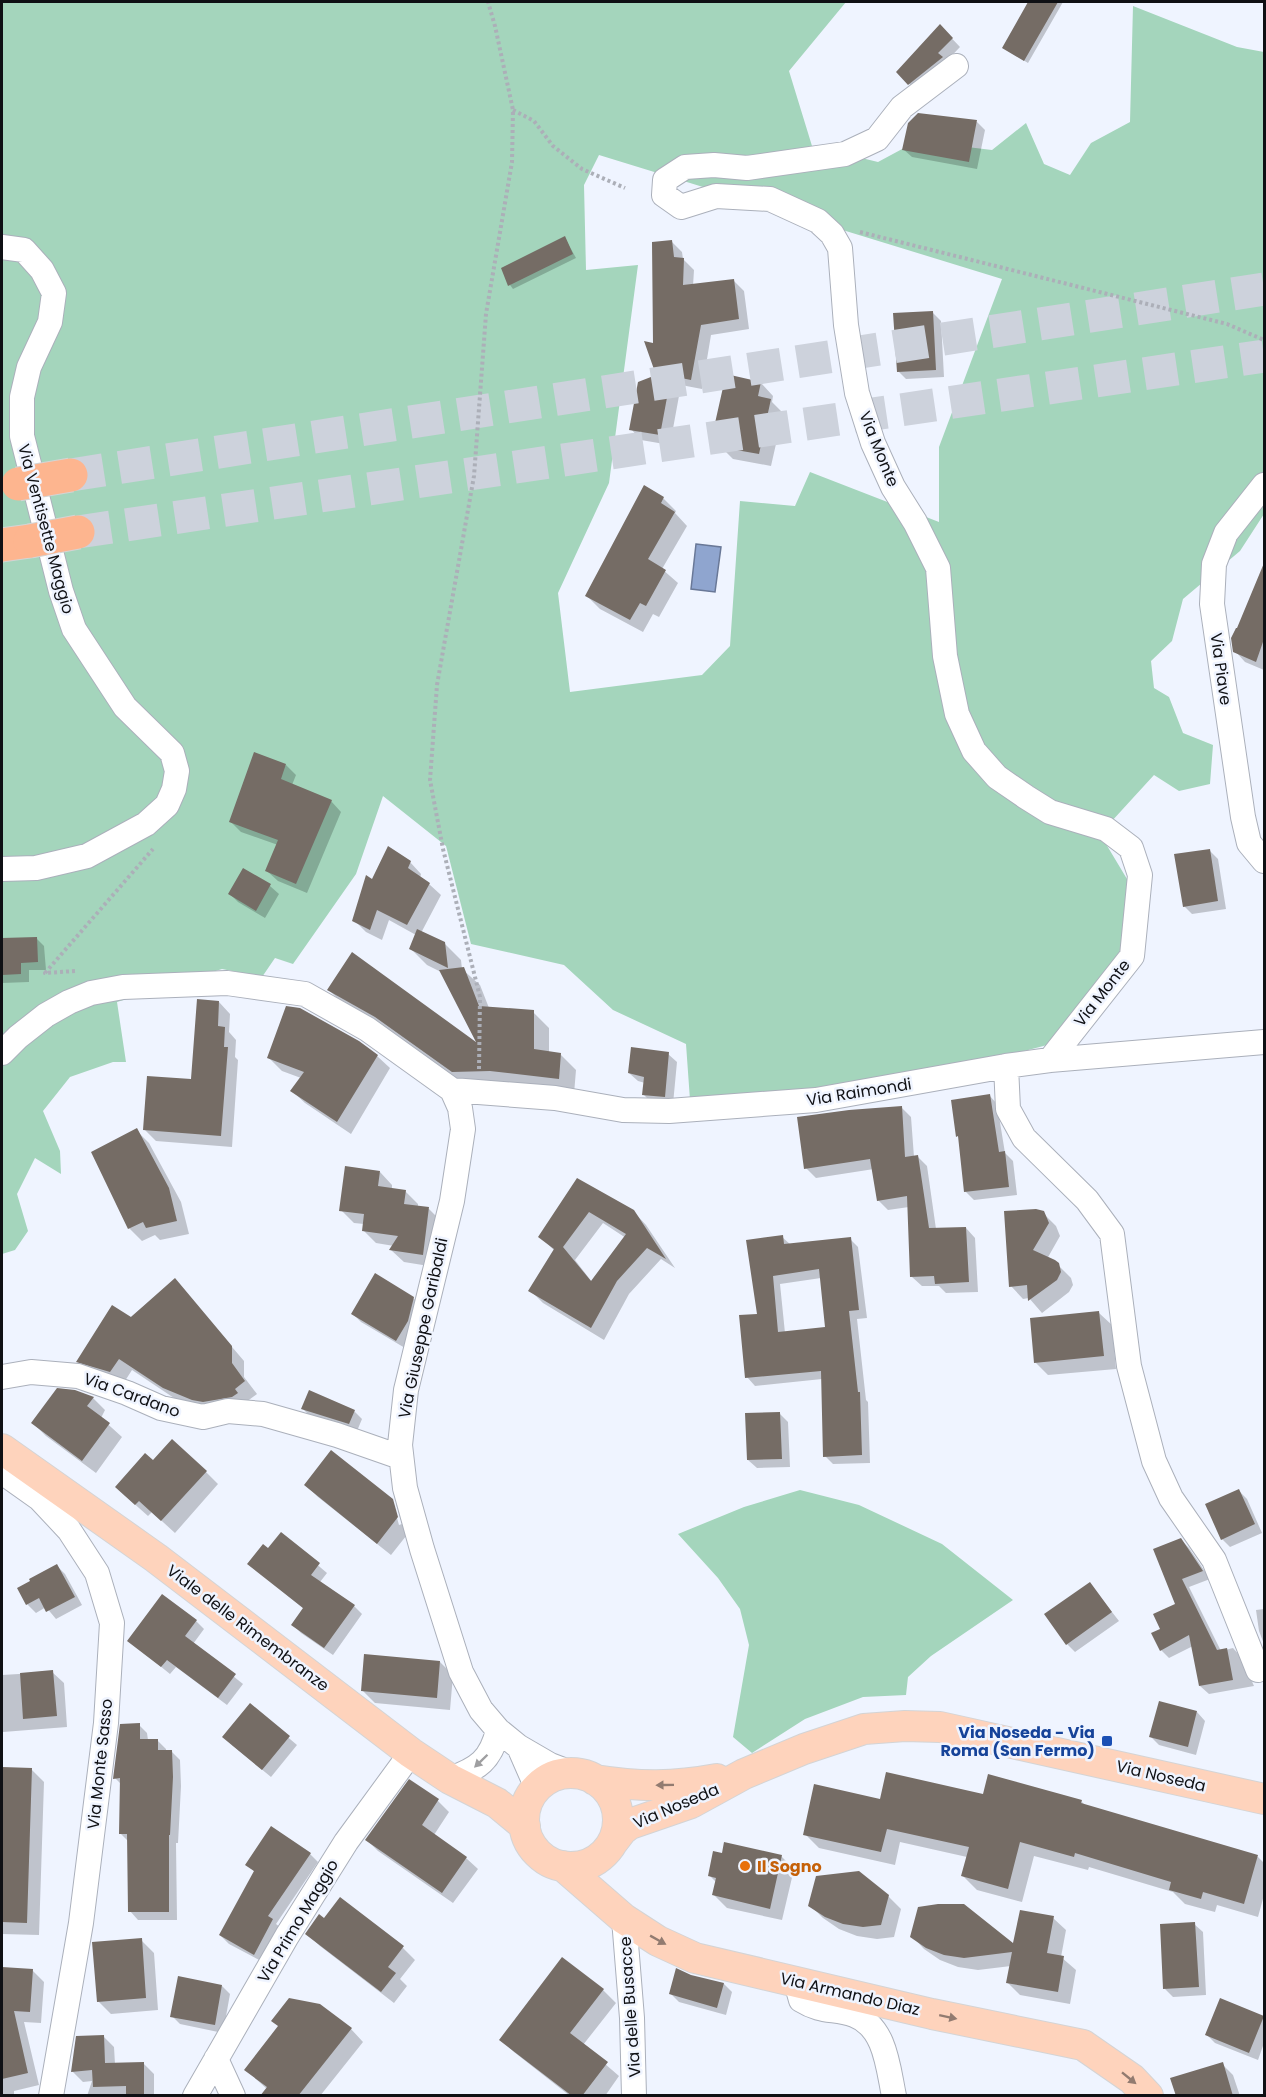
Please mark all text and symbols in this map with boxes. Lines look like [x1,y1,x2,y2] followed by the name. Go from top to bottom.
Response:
[853,408,905,490] street label: Via Monte
[12,441,80,617] street label: Via Ventisette Maggio
[1205,631,1237,707] street label: Via Piave
[1068,954,1136,1032] street label: Via Monte
[805,1072,913,1112] street label: Via Raimondi
[393,1236,453,1420] street label: Via Giuseppe Garibaldi
[81,1367,183,1423] street label: Via Cardano
[162,1559,334,1697] street label: Viale delle Rimembranze
[82,1698,118,1830] street label: Via Monte Sasso
[940,1721,1095,1762] place label: Via Noseda - Via Roma (San Fermo)
[1100,1734,1114,1748] marker: Via Noseda - Via Roma (San Fermo)
[475,1754,489,1768] one-way arrow
[1114,1755,1208,1797] street label: Via Noseda
[630,1778,722,1834] street label: Via Noseda
[656,1780,675,1790] one-way arrow
[252,1855,344,1987] street label: Via Primo Maggio
[757,1855,822,1878] place label: Il Sogno
[738,1859,752,1873] marker: Il Sogno
[650,1935,667,1945] one-way arrow
[614,1936,646,2078] street label: Via delle Busacce
[778,1967,922,2021] street label: Via Armando Diaz
[938,2013,957,2022] one-way arrow
[1122,2071,1137,2083] one-way arrow

